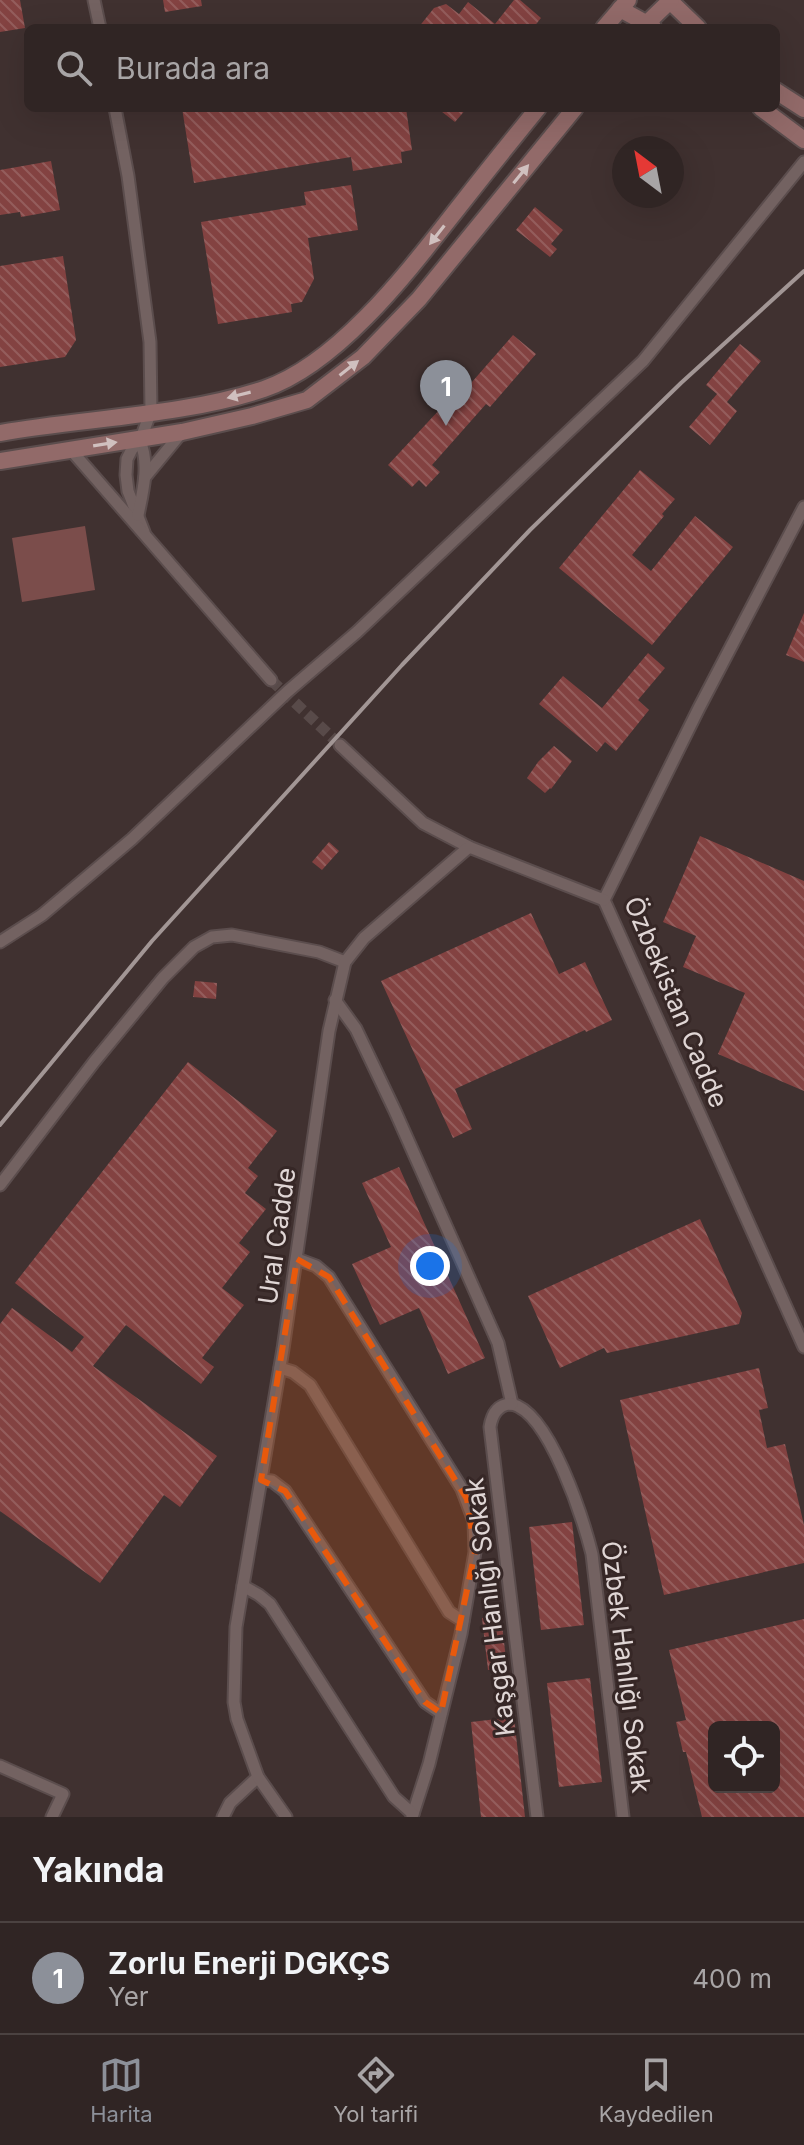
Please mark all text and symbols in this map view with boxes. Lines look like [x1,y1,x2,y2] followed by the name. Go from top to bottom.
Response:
[24,24,780,112] search box
[52,46,96,90] icon: search
[116,50,270,86] text: Burada ara
[612,136,684,208] north arrow
[512,164,529,184] one-way arrow
[429,225,446,245] one-way arrow
[339,360,359,377] one-way arrow
[420,360,472,426] pin: 1
[227,390,252,402] one-way arrow
[92,437,117,450] one-way arrow
[618,892,735,1112] street label: Özbekistan Cadde
[252,1165,301,1306] street label: Ural Cadde
[410,1246,450,1286] your location
[458,1476,521,1738] street label: Kaşgar Hanlığı Sokak
[596,1539,657,1795] street label: Özbek Hanlığı Sokak
[708,1721,780,1793] map controls
[708,1721,780,1793] button: locate
[32,1849,164,1890] text: Yakında
[108,1945,390,1981] text: Zorlu Enerji DGKÇS
[52,1963,64,1994] text: 1
[692,1963,772,1994] text: 400 m
[108,1981,149,2012] text: Yer
[90,2053,153,2127] tab: Harita
[333,2053,418,2127] tab: Yol tarifi
[599,2053,714,2127] tab: Kaydedilen

